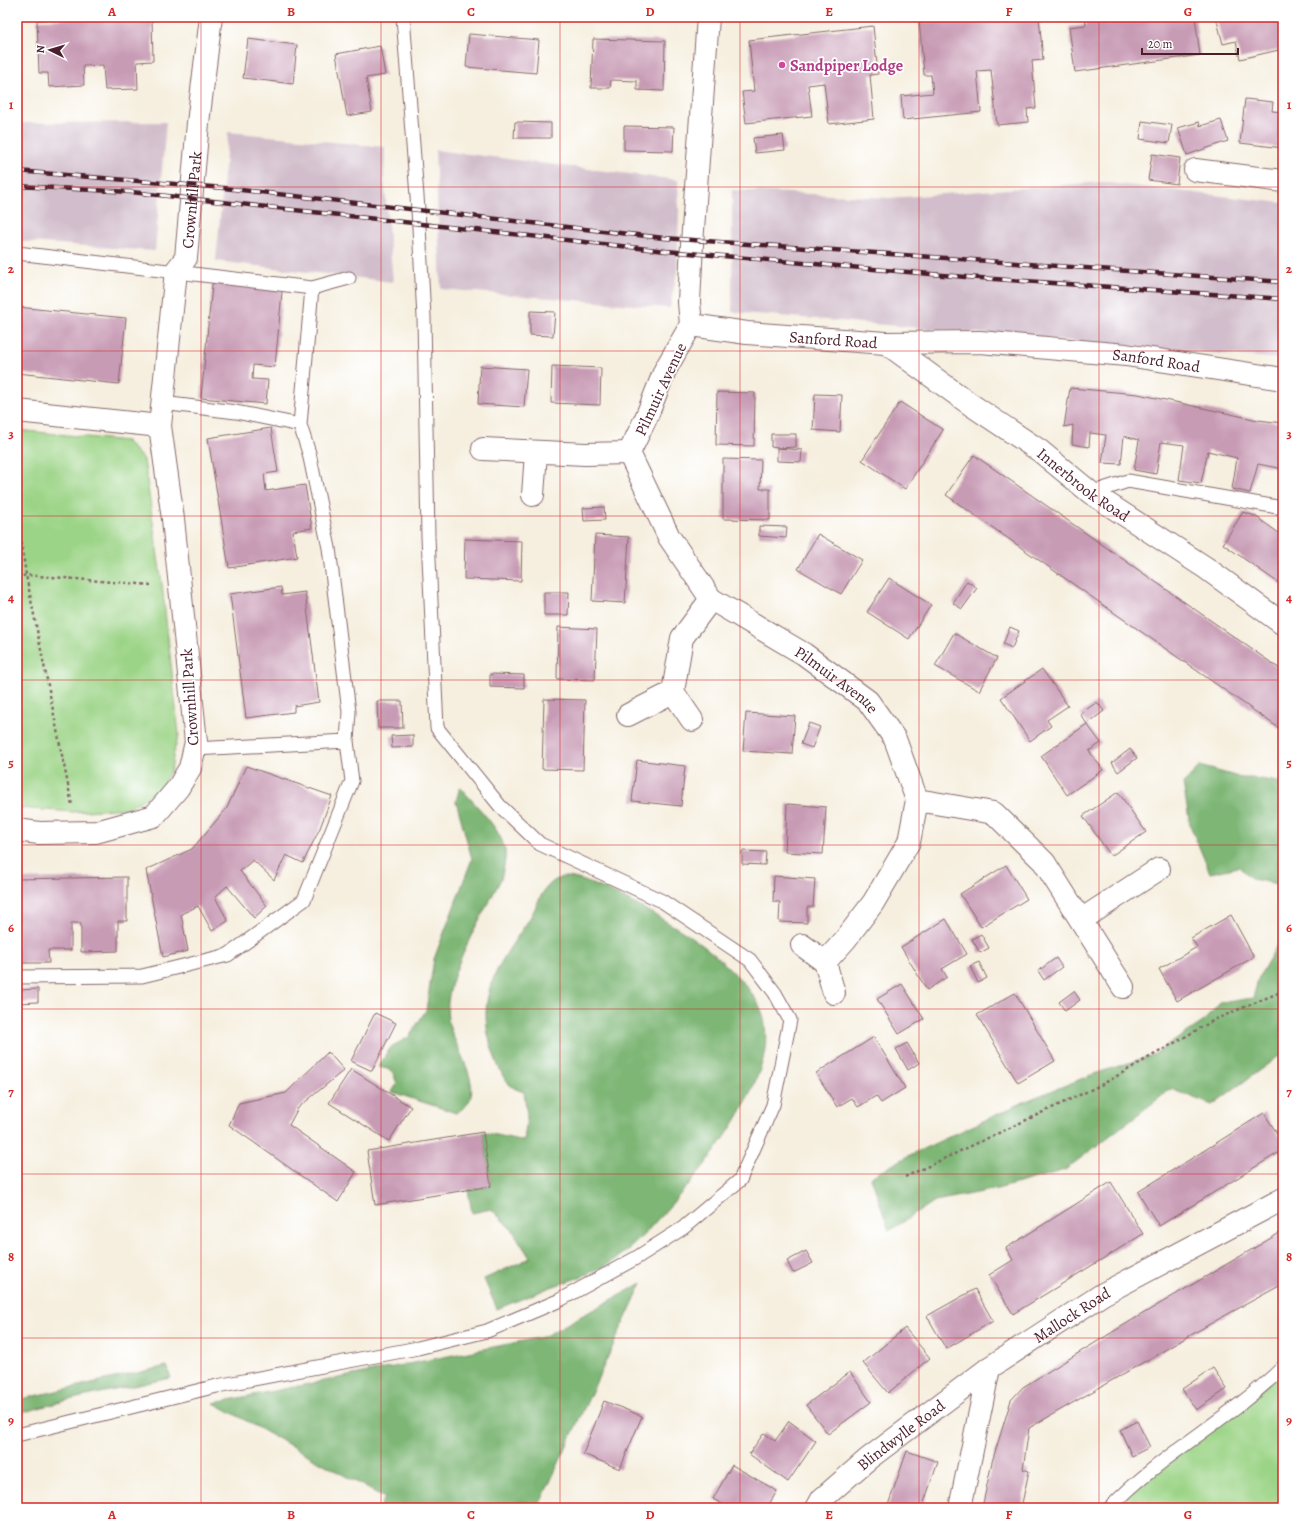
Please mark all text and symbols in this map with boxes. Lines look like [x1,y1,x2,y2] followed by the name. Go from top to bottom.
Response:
[107,3,117,20] text: A
[287,3,295,20] text: B
[467,3,475,20] text: C
[645,3,655,20] text: D
[825,3,833,20] text: E
[1006,3,1013,20] text: F
[1184,3,1192,20] text: G
[30,30,70,70] north arrow
[1142,30,1238,56] scale bar
[1148,36,1172,52] text: 20 m
[33,45,48,54] text: N
[790,55,903,77] place label: Sandpiper Lodge
[777,60,787,70] marker: Sandpiper Lodge
[9,96,14,113] text: 1
[1287,96,1292,113] text: 1
[177,150,207,249] street label: Crownhill Park
[8,260,15,277] text: 2
[1286,260,1293,277] text: 2
[788,326,879,354] street label: Sanford Road
[630,339,692,440] street label: Pilmuir Avenue
[1112,344,1202,378] street label: Sanford Road
[8,425,14,442] text: 3
[1286,425,1292,442] text: 3
[1032,443,1134,527] street label: Innerbrook Road
[8,589,14,606] text: 4
[1286,589,1292,606] text: 4
[790,641,883,718] street label: Pilmuir Avenue
[176,647,204,746] street label: Crownhill Park
[8,754,14,771] text: 5
[1286,754,1292,771] text: 5
[8,919,14,936] text: 6
[1286,919,1292,936] text: 6
[8,1083,14,1100] text: 7
[1286,1083,1292,1100] text: 7
[8,1248,14,1265] text: 8
[1286,1248,1292,1265] text: 8
[1029,1282,1115,1348] street label: Mallock Road
[852,1395,950,1476] street label: Blindwylle Road
[8,1412,14,1429] text: 9
[1286,1412,1292,1429] text: 9
[107,1506,117,1523] text: A
[287,1506,295,1523] text: B
[467,1506,475,1523] text: C
[645,1506,655,1523] text: D
[825,1506,833,1523] text: E
[1006,1506,1013,1523] text: F
[1184,1506,1192,1523] text: G

